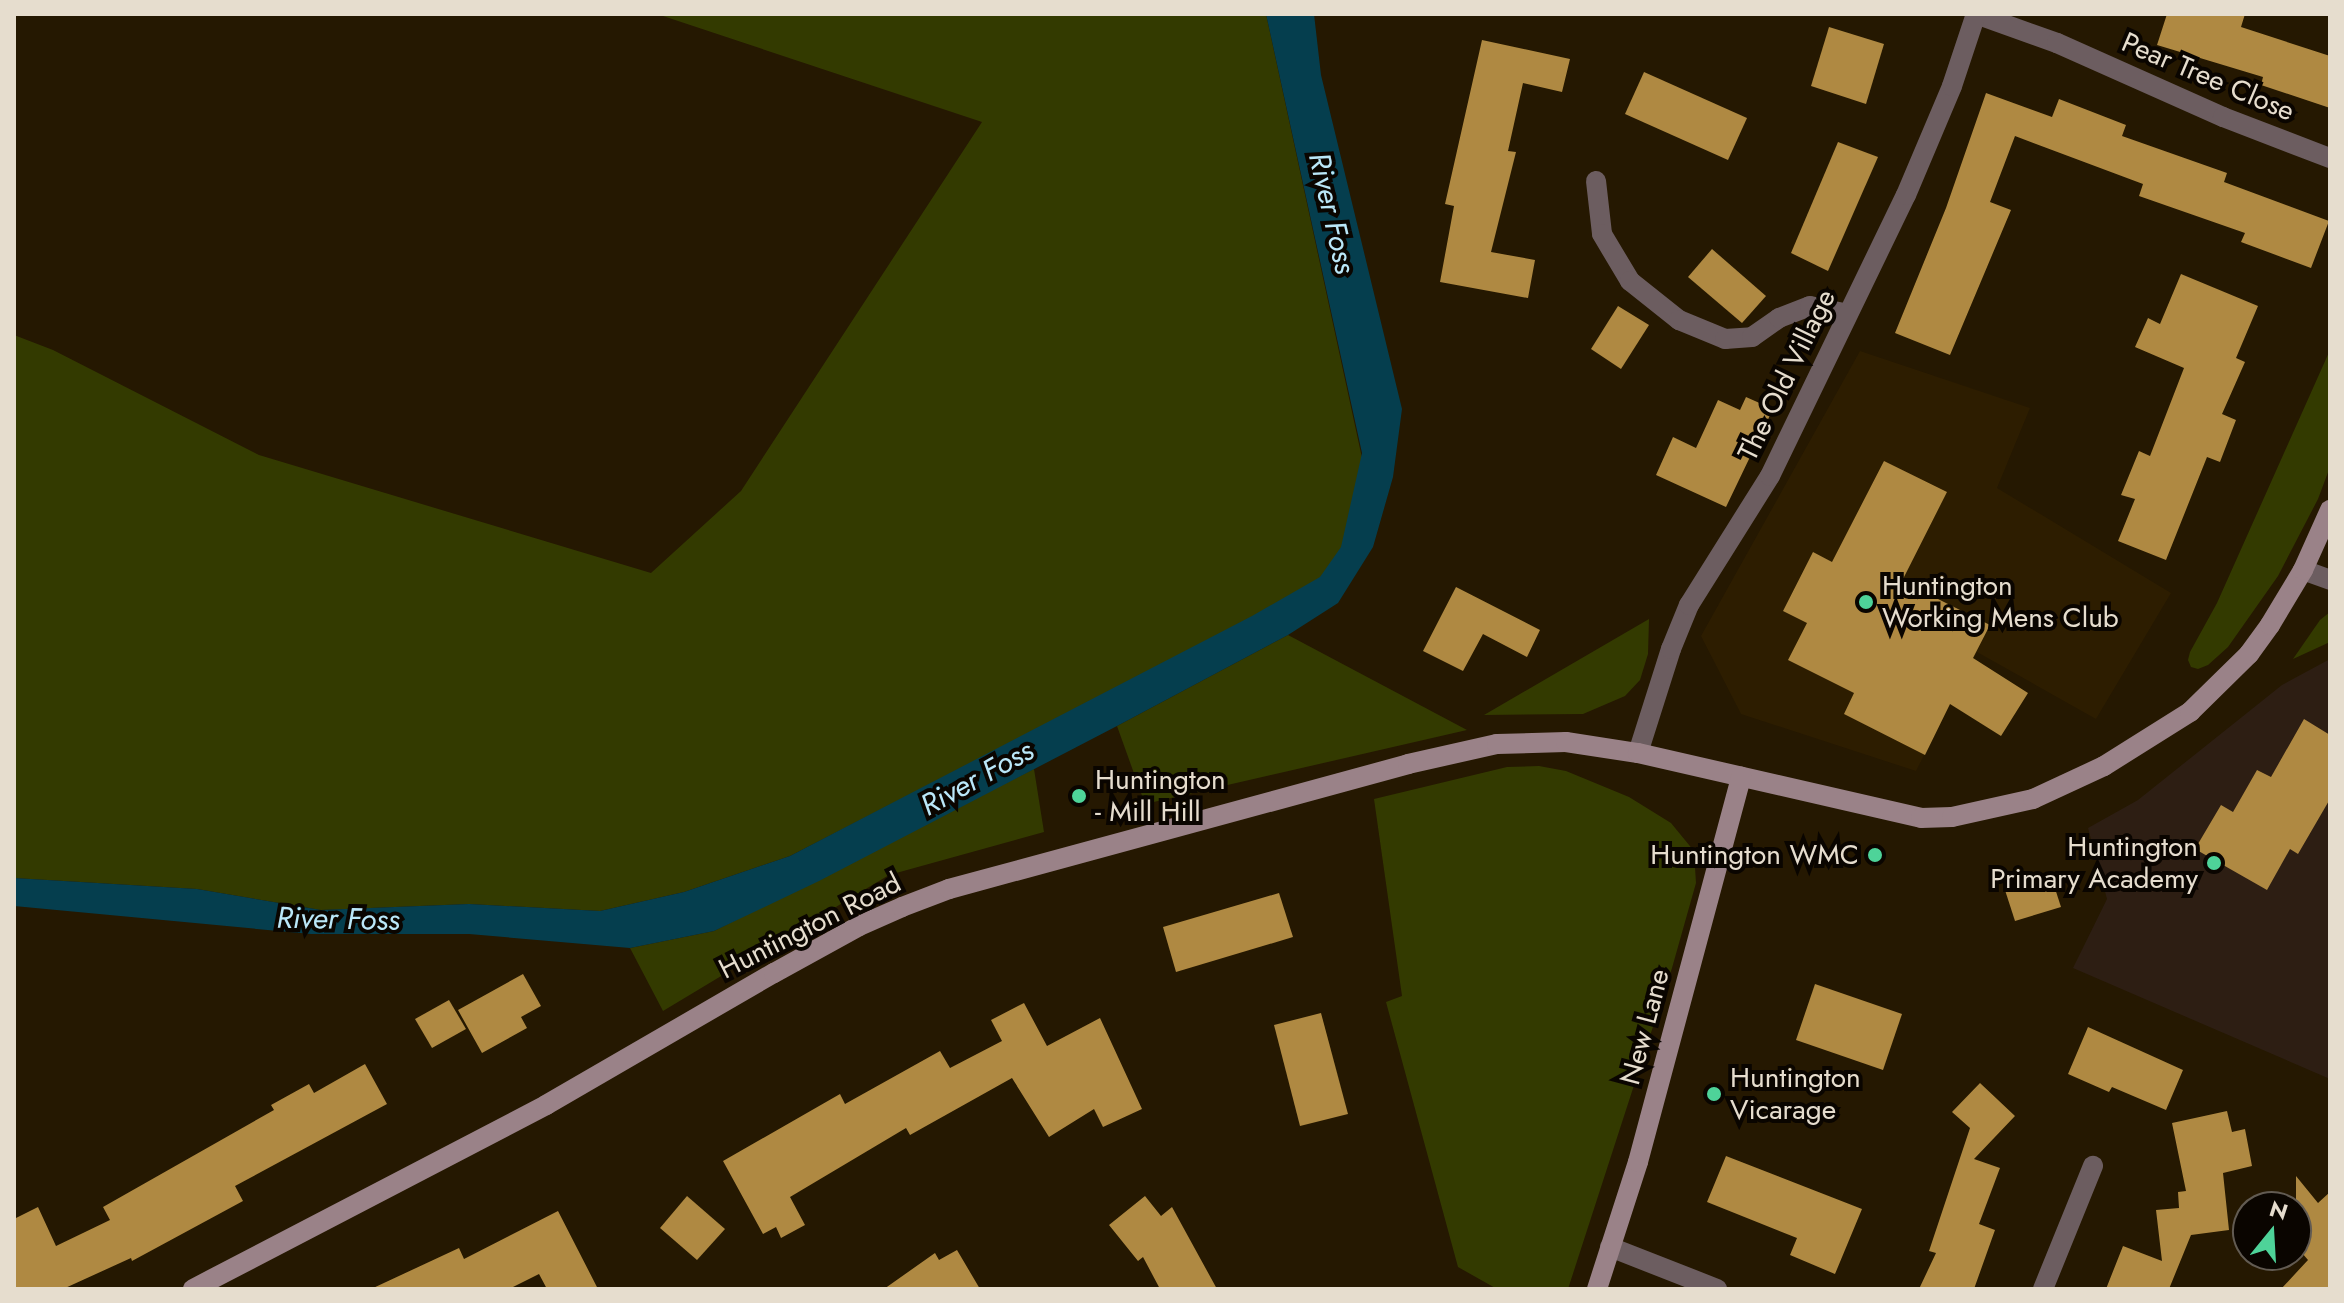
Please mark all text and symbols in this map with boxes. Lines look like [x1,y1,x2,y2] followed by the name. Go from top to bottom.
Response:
[2117,26,2299,128] street label: Pear Tree Close
[1301,149,1363,277] water label: River Foss
[1731,284,1843,466] street label: The Old Village
[1882,569,2119,635] place label: Huntington Working Mens Club
[1857,593,1875,611] marker: Huntington Working Mens Club
[914,732,1040,824] water label: River Foss
[1095,763,1226,829] place label: Huntington - Mill Hill
[1070,787,1088,805] marker: Huntington - Mill Hill
[1990,830,2198,896] place label: Huntington Primary Academy
[1650,838,1859,872] place label: Huntington WMC
[1866,846,1884,864] marker: Huntington WMC
[2205,854,2223,872] marker: Huntington Primary Academy
[713,866,907,986] street label: Huntington Road
[276,900,400,938] water label: River Foss
[1613,966,1677,1088] street label: New Lane
[1730,1061,1861,1127] place label: Huntington Vicarage
[1705,1085,1723,1103] marker: Huntington Vicarage
[2232,1191,2312,1271] north arrow
[2266,1192,2292,1228] text: N

